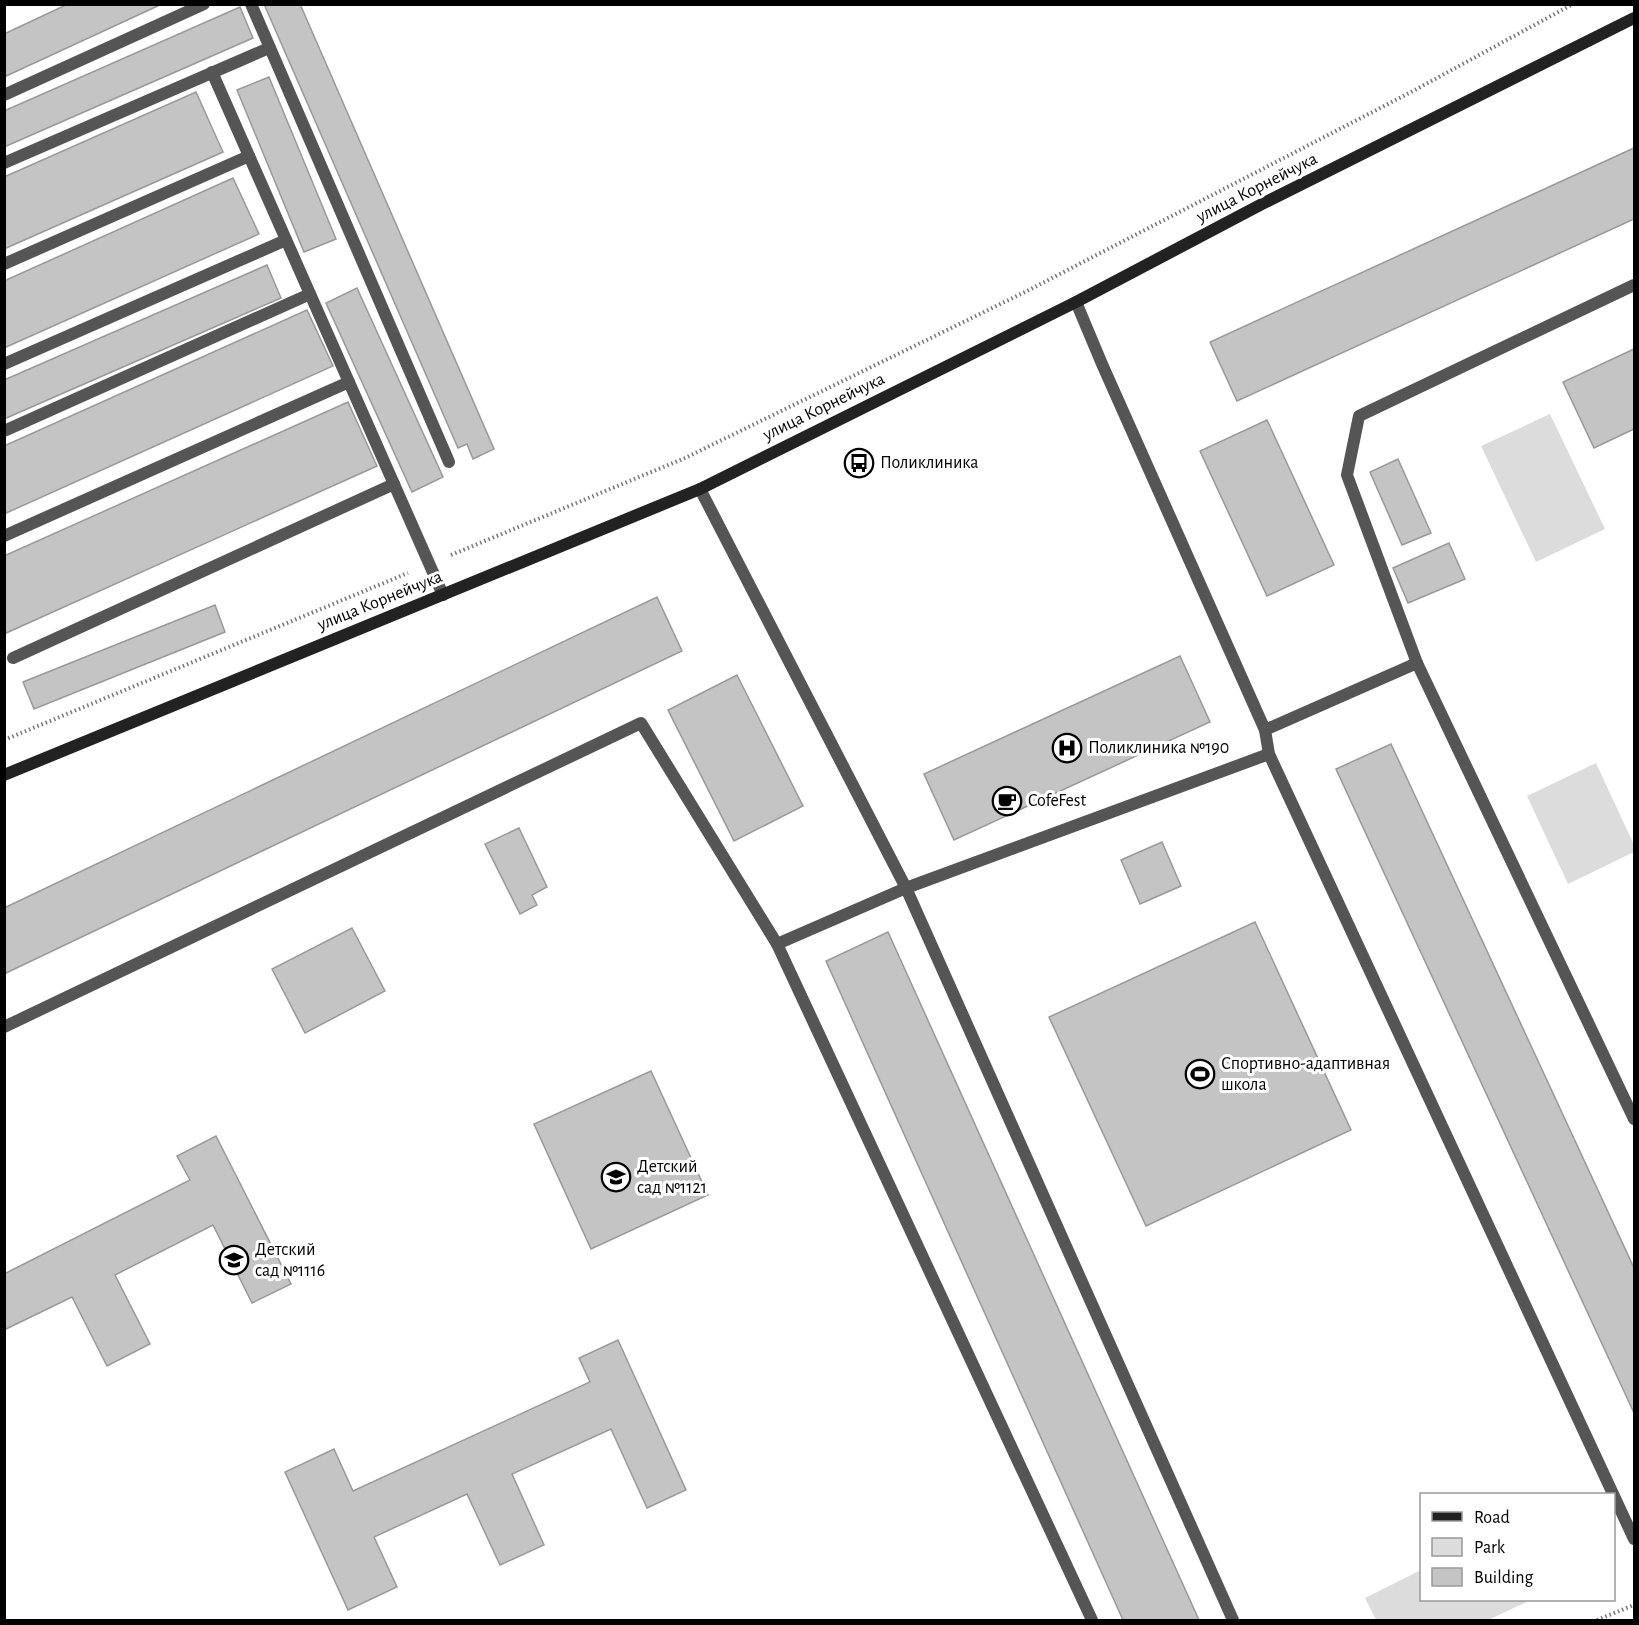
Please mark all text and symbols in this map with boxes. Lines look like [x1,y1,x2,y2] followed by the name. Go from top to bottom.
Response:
[1193,150,1320,227] street label: улица Корнейчука
[759,370,888,445] street label: улица Корнейчука
[843,447,875,479] bus stop icon: Поликлиника
[880,454,978,472] place label: Поликлиника
[314,568,445,635] street label: улица Корнейчука
[1051,732,1083,764] hospital icon: Поликлиника №190
[1088,739,1229,757] place label: Поликлиника №190
[991,785,1023,817] cafe icon: CofeFest
[1028,792,1086,810] place label: CofeFest
[1221,1055,1390,1094] place label: Спортивно-адаптивная школа
[1184,1058,1216,1090] sports icon: Спортивно-адаптивная школа
[637,1158,707,1197] place label: Детский сад №1121
[600,1161,632,1193] school or university icon: Детский сад №1121
[255,1241,325,1280] place label: Детский сад №1116
[218,1244,250,1276] school or university icon: Детский сад №1116
[1420,1493,1615,1601] legend
[1474,1509,1510,1527] text: Road
[1474,1539,1506,1557] text: Park
[1474,1569,1534,1587] text: Building

